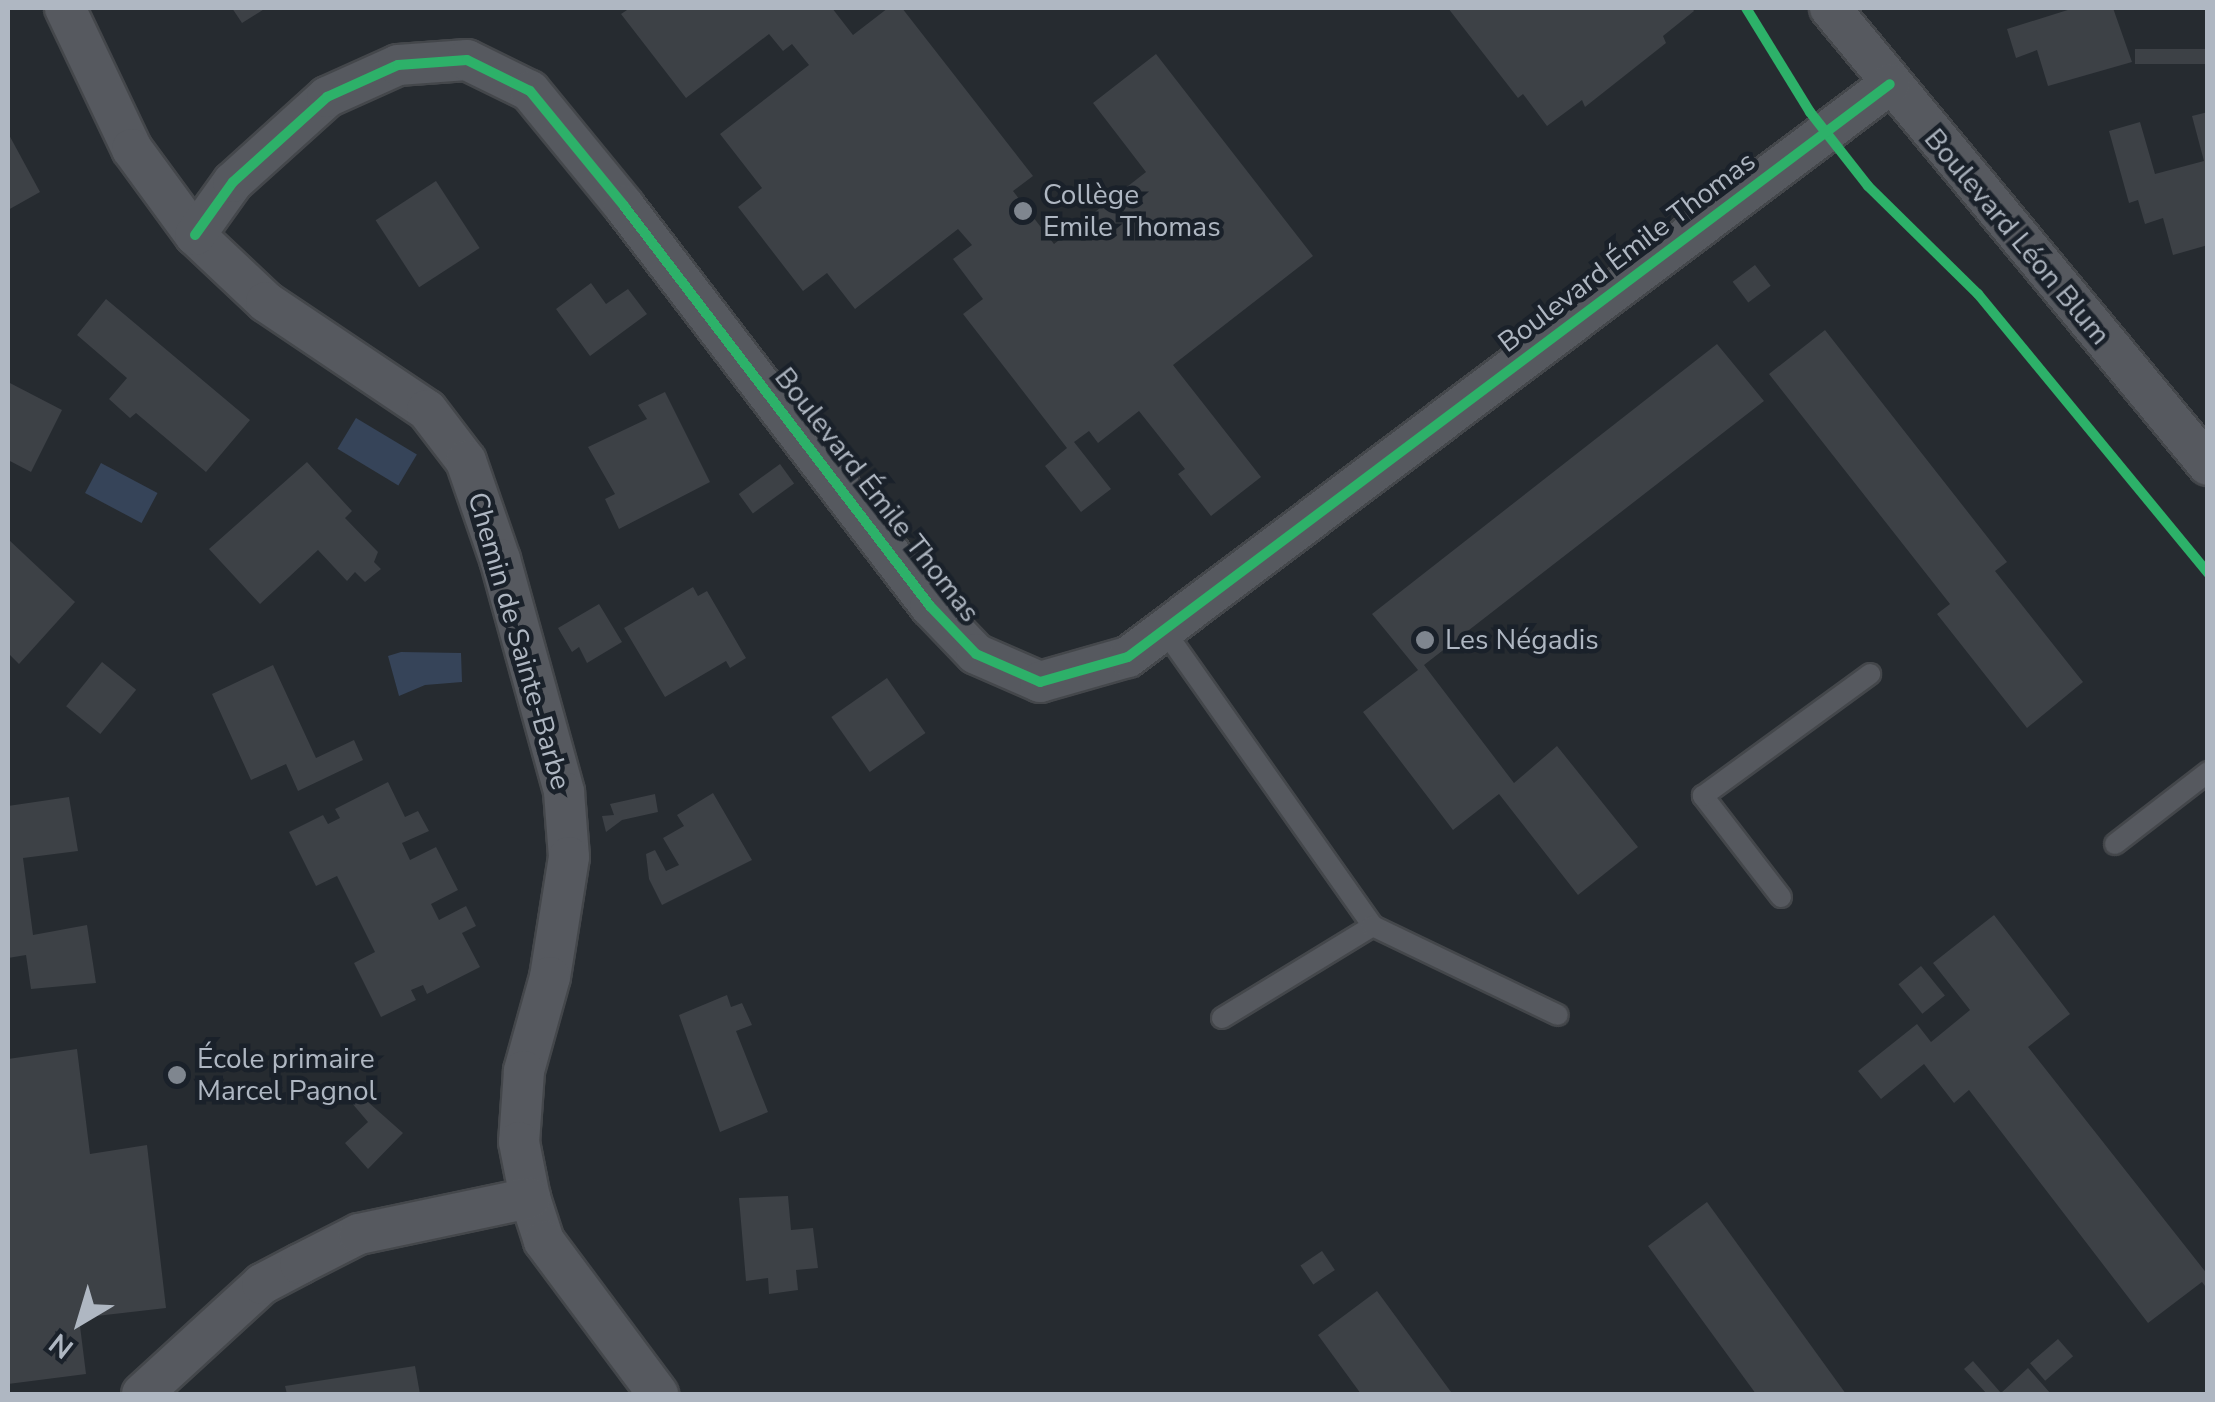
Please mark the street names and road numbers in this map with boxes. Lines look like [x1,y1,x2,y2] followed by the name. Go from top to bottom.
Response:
[1917,122,2117,352] street label: Boulevard Léon Blum
[1492,144,1762,360] street label: Boulevard Émile Thomas
[767,361,987,629] street label: Boulevard Émile Thomas
[460,488,578,794] street label: Chemin de Sainte-Barbe

